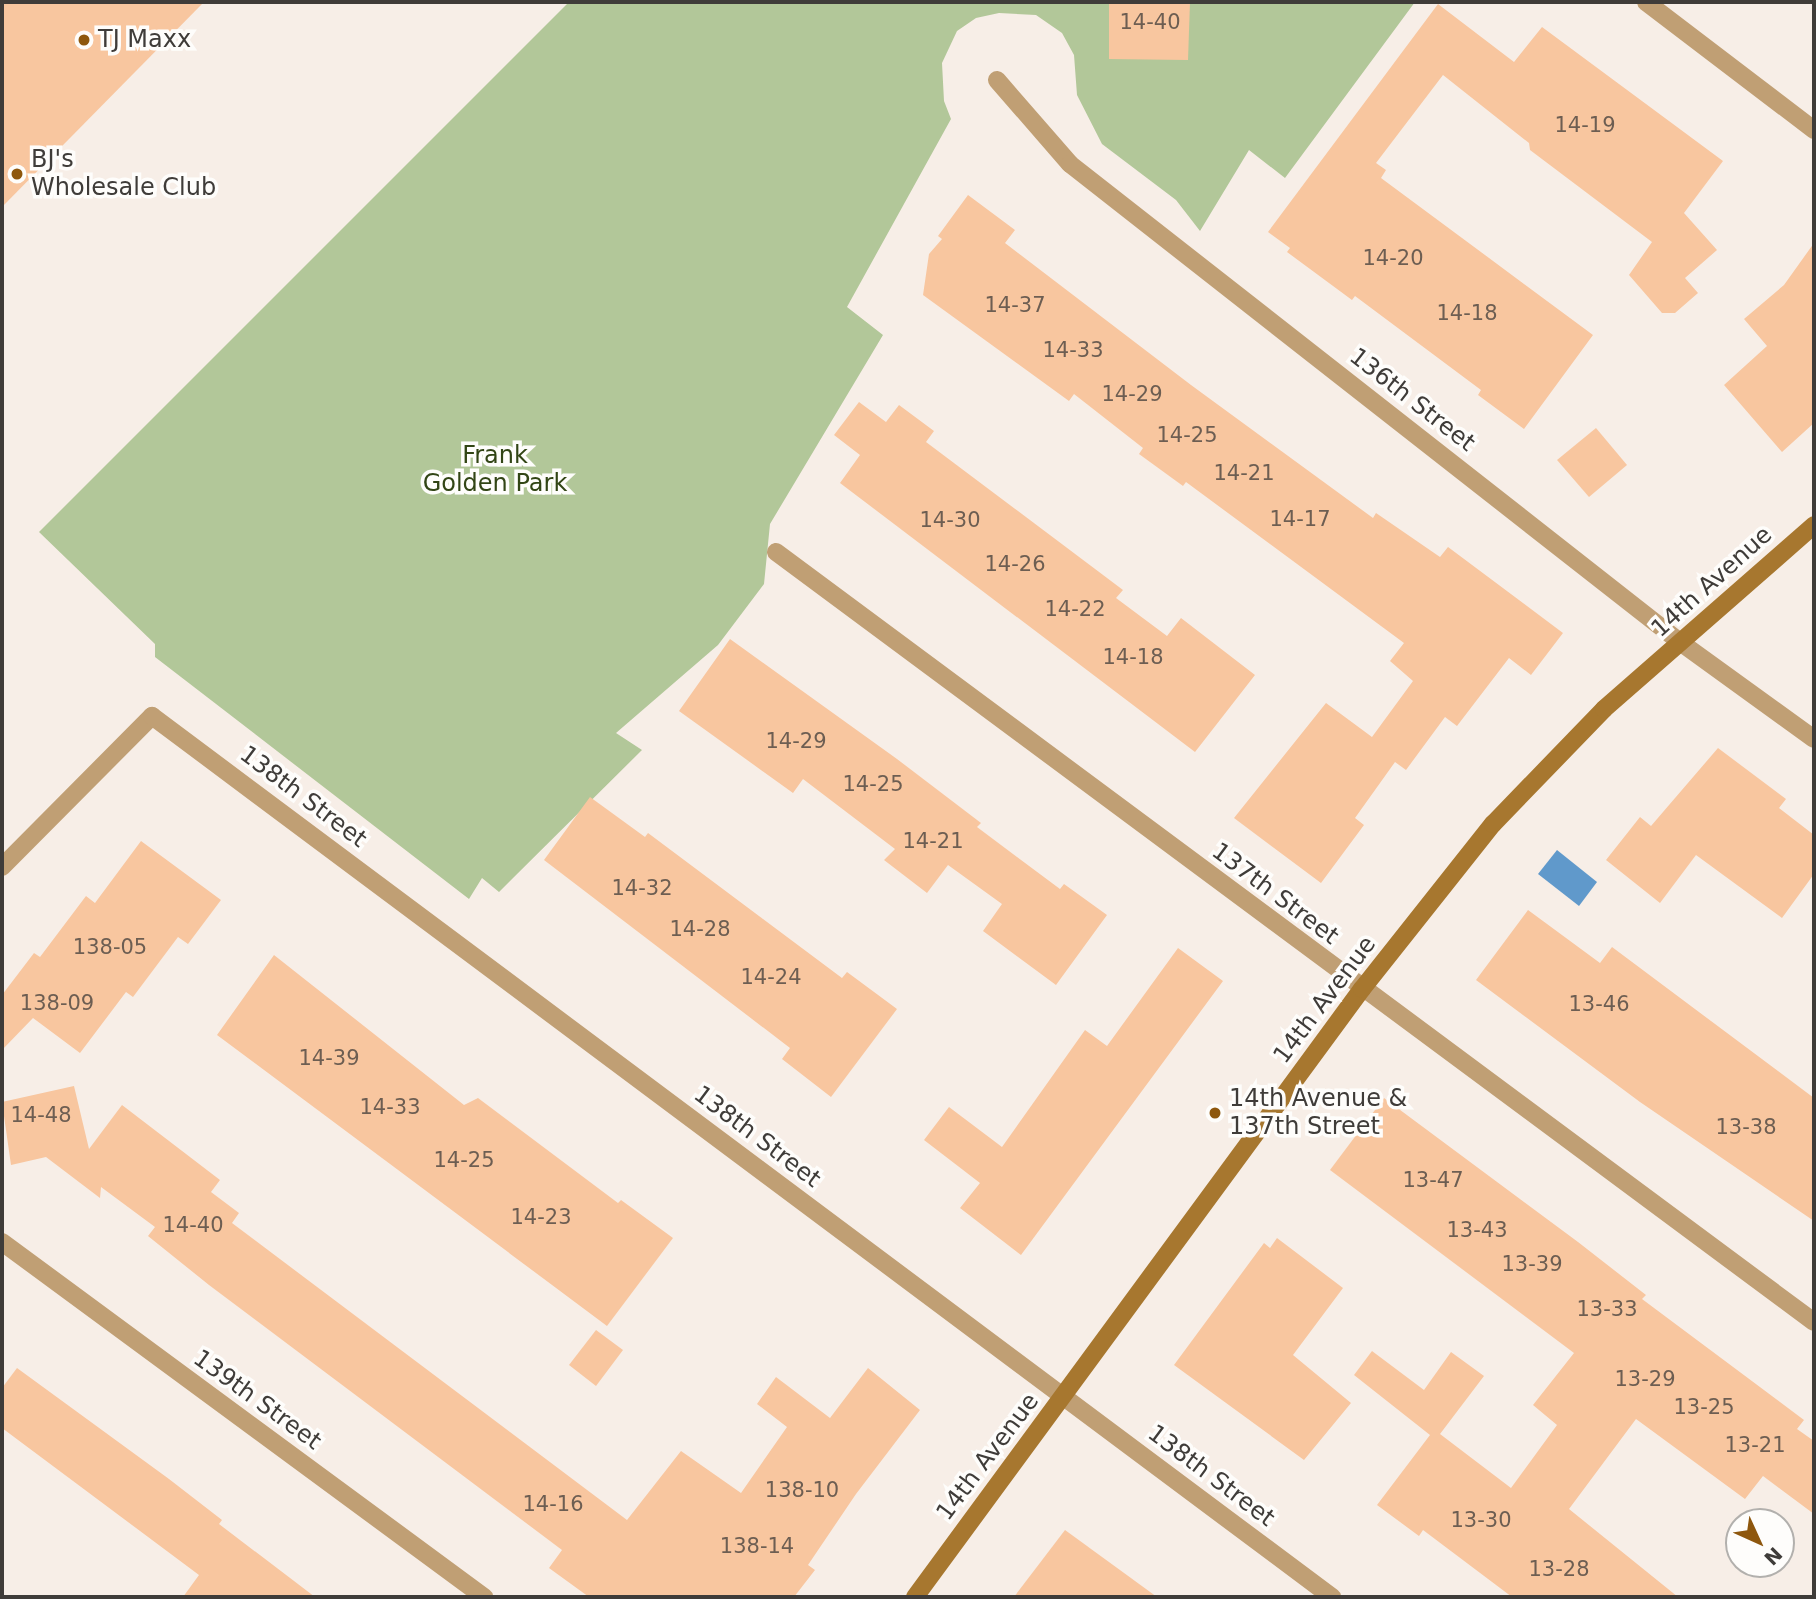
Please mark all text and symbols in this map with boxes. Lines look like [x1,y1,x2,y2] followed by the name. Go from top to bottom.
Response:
[1119,9,1181,35] house number: 14-40
[98,26,191,54] place label: TJ Maxx
[76,32,92,48] marker: TJ Maxx
[1554,112,1616,138] house number: 14-19
[31,146,216,202] place label: BJ's Wholesale Club
[9,166,25,182] marker: BJ's Wholesale Club
[1362,245,1424,271] house number: 14-20
[984,292,1046,318] house number: 14-37
[1436,300,1498,326] house number: 14-18
[1042,337,1104,363] house number: 14-33
[1344,342,1480,458] street label: 136th Street
[1101,381,1163,407] house number: 14-29
[1156,422,1218,448] house number: 14-25
[423,442,567,498] park label: Frank Golden Park
[1213,460,1275,486] house number: 14-21
[1269,506,1331,532] house number: 14-17
[919,507,981,533] house number: 14-30
[1646,520,1778,644] street label: 14th Avenue
[984,551,1046,577] house number: 14-26
[1044,596,1106,622] house number: 14-22
[1102,644,1164,670] house number: 14-18
[765,728,827,754] house number: 14-29
[234,740,372,854] street label: 138th Street
[842,771,904,797] house number: 14-25
[902,828,964,854] house number: 14-21
[1206,837,1344,951] street label: 137th Street
[611,875,673,901] house number: 14-32
[669,916,731,942] house number: 14-28
[1268,931,1382,1069] street label: 14th Avenue
[73,934,147,960] house number: 138-05
[740,964,802,990] house number: 14-24
[20,990,94,1016] house number: 138-09
[1568,991,1630,1017] house number: 13-46
[298,1045,360,1071] house number: 14-39
[688,1080,826,1194] street label: 138th Street
[1229,1085,1407,1141] place label: 14th Avenue & 137th Street
[359,1094,421,1120] house number: 14-33
[10,1102,72,1128] house number: 14-48
[1207,1105,1223,1121] marker: 14th Avenue & 137th Street
[1715,1114,1777,1140] house number: 13-38
[433,1147,495,1173] house number: 14-25
[1402,1167,1464,1193] house number: 13-47
[510,1204,572,1230] house number: 14-23
[162,1212,224,1238] house number: 14-40
[1446,1217,1508,1243] house number: 13-43
[1501,1251,1563,1277] house number: 13-39
[1576,1296,1638,1322] house number: 13-33
[187,1344,327,1456] street label: 139th Street
[1614,1366,1676,1392] house number: 13-29
[931,1388,1045,1526] street label: 14th Avenue
[1673,1394,1735,1420] house number: 13-25
[1142,1419,1280,1533] street label: 138th Street
[1724,1432,1786,1458] house number: 13-21
[765,1477,839,1503] house number: 138-10
[522,1491,584,1517] house number: 14-16
[1450,1507,1512,1533] house number: 13-30
[1725,1508,1795,1578] north arrow
[720,1533,794,1559] house number: 138-14
[1760,1543,1787,1570] text: N
[1528,1556,1590,1582] house number: 13-28

